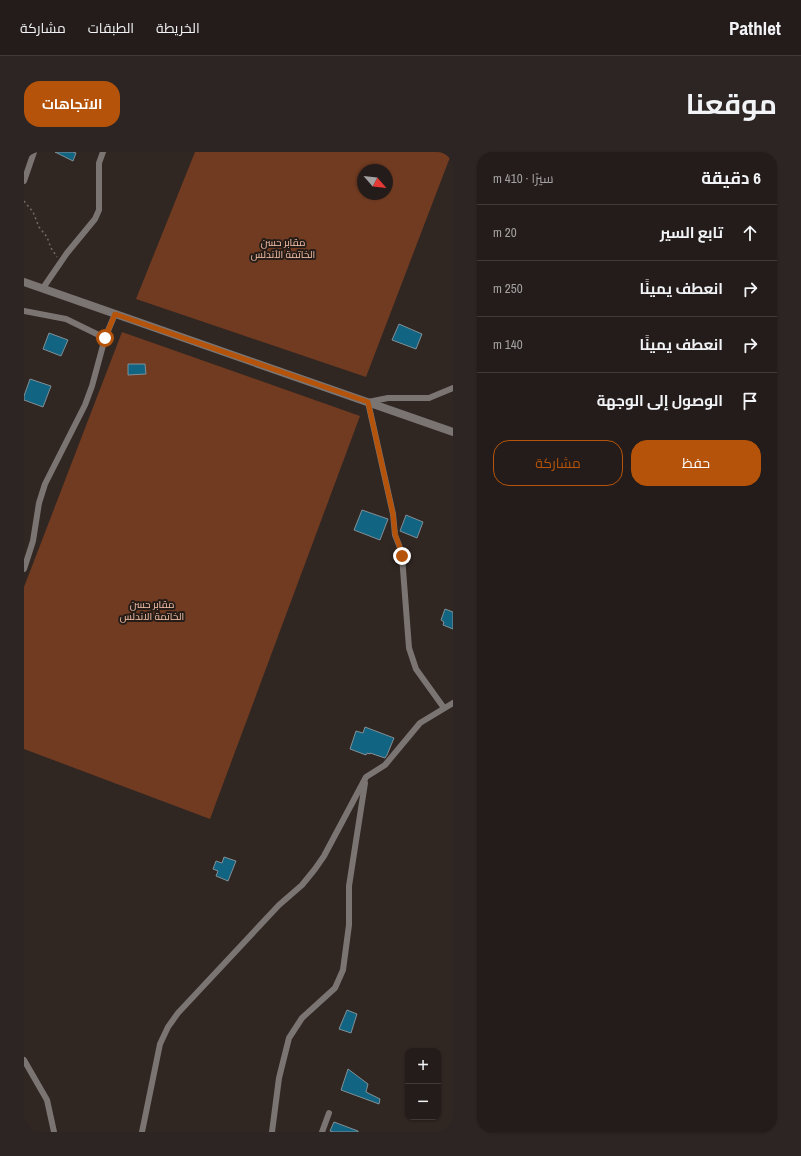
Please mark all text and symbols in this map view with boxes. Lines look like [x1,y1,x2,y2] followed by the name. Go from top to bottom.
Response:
[729,15,781,41] text: Pathlet
[20,19,66,37] text: مشاركة
[88,19,134,37] text: الطبقات
[156,19,200,37] text: الخريطة
[24,81,120,127] button: الاتجاهات
[686,85,777,123] text: موقعنا
[357,164,393,200] north arrow
[701,166,761,189] text: 6 دقيقة
[493,170,554,187] text: سيرًا · 410 m
[660,222,723,243] text: تابع السير
[739,222,761,244] icon: ahead
[493,224,517,241] text: 20 m
[251,236,315,261] park label: مقابر حسن الخاتمة الأندلس
[640,278,723,299] text: انعطف يمينًا
[739,278,761,300] icon: right
[493,280,523,297] text: 250 m
[96,329,114,347] route start
[640,334,723,355] text: انعطف يمينًا
[739,334,761,356] icon: right
[493,336,523,353] text: 140 m
[597,390,723,411] text: الوصول إلى الوجهة
[739,390,761,412] icon: arrive
[493,440,623,486] button: مشاركة
[631,440,761,486] button: حفظ
[393,547,411,565] route end
[120,598,184,623] park label: مقابر حسن الخاتمة الاندلس
[405,1048,441,1120] map controls
[405,1048,441,1084] button: +
[405,1084,441,1120] button: −

